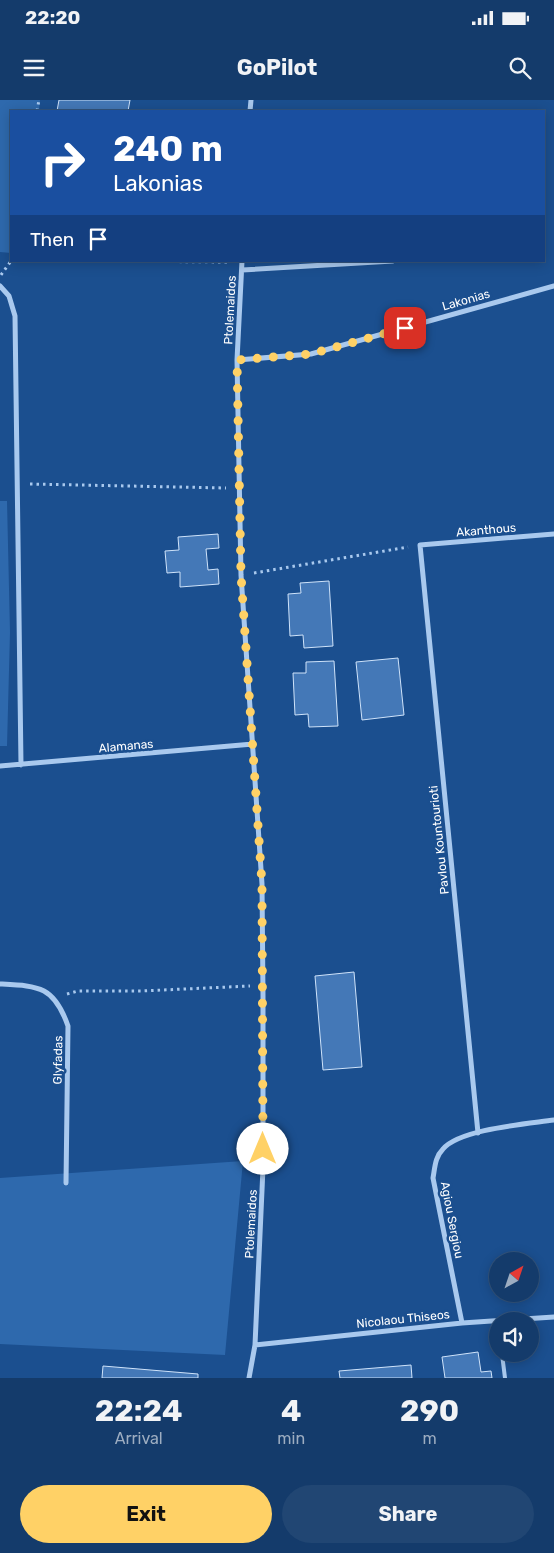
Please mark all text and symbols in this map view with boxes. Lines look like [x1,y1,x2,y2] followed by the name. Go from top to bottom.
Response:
[25,6,81,29] text: 22:20
[20,54,48,82] icon: menu
[237,54,317,81] text: GoPilot
[506,54,534,82] icon: search
[113,128,223,170] text: 240 m
[30,130,95,195] icon: right
[113,170,203,197] text: Lakonias
[84,225,112,253] icon: arrive
[30,228,74,251] text: Then
[221,275,239,345] street label: Ptolemaidos
[440,287,492,313] street label: Lakonias
[384,307,426,349] pin
[391,314,419,342] icon: arrive
[455,520,517,540] street label: Akanthous
[98,737,154,755] street label: Alamanas
[426,785,452,895] street label: Pavlou Kountourioti
[51,1035,65,1085] street label: Glyfadas
[236,1122,288,1174] position arrow
[438,1180,466,1260] street label: Agiou Sergiou
[242,1189,260,1259] street label: Ptolemaidos
[489,1252,539,1302] north arrow
[489,1252,539,1362] map controls
[356,1307,450,1331] street label: Nicolaou Thiseos
[489,1312,539,1362] button: sound
[95,1393,182,1429] text: 22:24
[281,1393,301,1429] text: 4
[400,1393,459,1429] text: 290
[115,1429,163,1448] text: Arrival
[277,1429,305,1448] text: min
[422,1429,437,1448] text: m
[20,1485,272,1543] button: Exit
[282,1485,534,1543] button: Share

